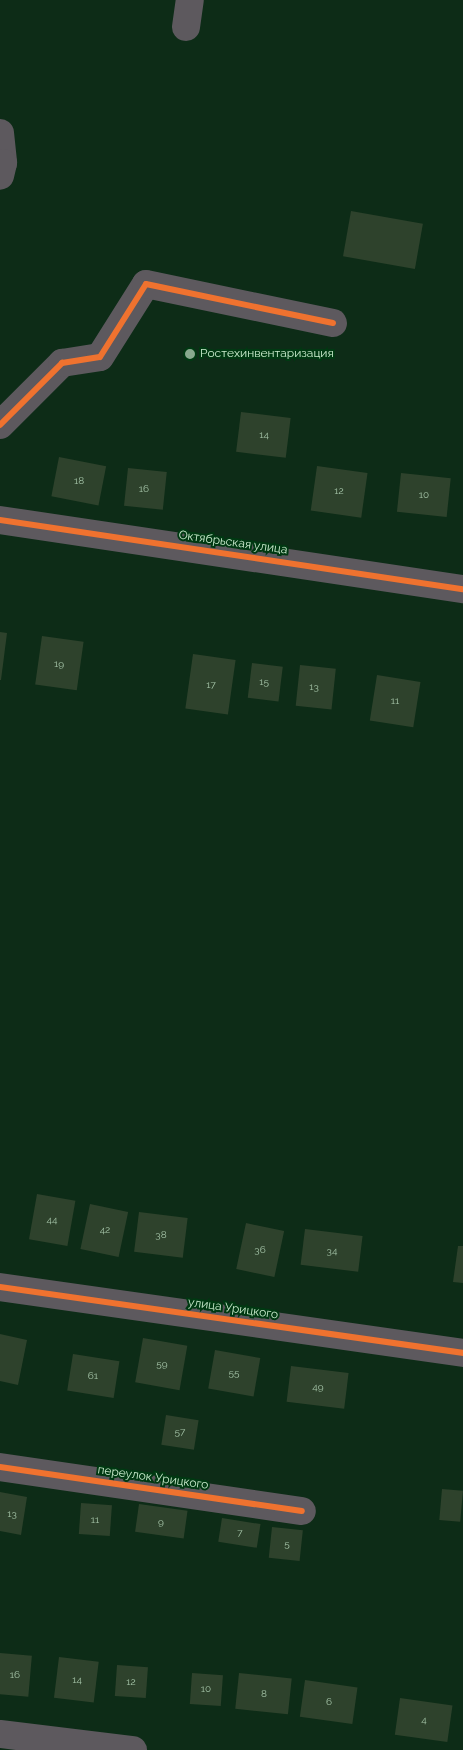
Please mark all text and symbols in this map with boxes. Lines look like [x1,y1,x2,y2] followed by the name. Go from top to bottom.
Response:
[200,347,334,361] place label: Ростехинвентаризация
[184,348,196,360] marker: Ростехинвентаризация
[259,429,269,441] house number: 14
[74,475,84,487] house number: 18
[139,483,149,495] house number: 16
[334,485,344,497] house number: 12
[419,489,429,501] house number: 10
[177,528,289,558] street label: Октябрьская улица
[54,658,64,670] house number: 19
[259,676,269,688] house number: 15
[206,679,216,691] house number: 17
[309,681,319,693] house number: 13
[391,695,399,707] house number: 11
[47,1214,57,1226] house number: 44
[100,1224,110,1236] house number: 42
[155,1229,167,1241] house number: 38
[254,1244,266,1256] house number: 36
[327,1245,337,1257] house number: 34
[187,1296,279,1322] street label: улица Урицкого
[156,1358,168,1370] house number: 59
[229,1367,239,1379] house number: 55
[88,1370,98,1382] house number: 61
[312,1381,324,1393] house number: 49
[175,1426,185,1438] house number: 57
[97,1463,209,1493] street label: переулок Урицкого
[7,1508,17,1520] house number: 13
[91,1514,99,1526] house number: 11
[158,1516,164,1528] house number: 9
[237,1527,243,1539] house number: 7
[284,1538,290,1550] house number: 5
[10,1669,20,1681] house number: 16
[72,1674,82,1686] house number: 14
[126,1676,136,1688] house number: 12
[201,1683,211,1695] house number: 10
[261,1688,267,1700] house number: 8
[326,1696,332,1708] house number: 6
[421,1714,427,1726] house number: 4

